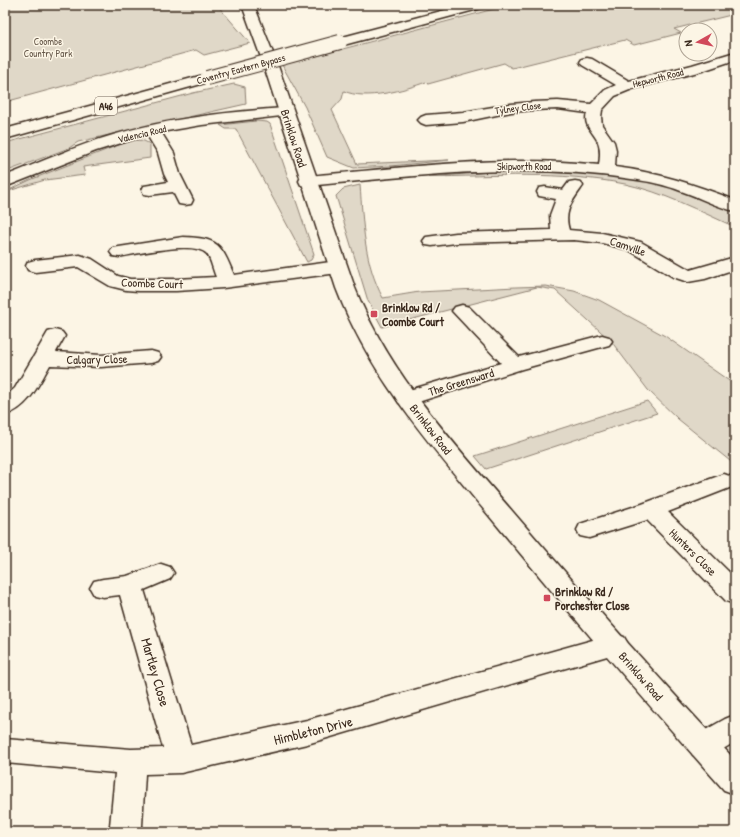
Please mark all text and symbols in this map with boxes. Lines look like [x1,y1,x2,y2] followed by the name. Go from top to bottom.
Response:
[678,22,718,62] north arrow
[24,35,72,60] park label: Coombe Country Park
[681,39,695,47] text: N
[195,51,287,87] street label: Coventry Eastern Bypass
[631,65,685,91] street label: Hepworth Road
[95,97,117,115] road number: A46
[494,99,542,117] street label: Tylney Close
[277,107,311,169] street label: Brinklow Road
[116,122,168,146] street label: Valencia Road
[497,160,551,173] street label: Skipworth Road
[608,232,648,260] street label: Camville
[121,273,184,293] street label: Coombe Court
[382,299,445,330] place label: Brinklow Rd / Coombe Court
[369,309,379,319] marker: Brinklow Rd / Coombe Court
[66,350,128,368] street label: Calgary Close
[426,364,496,400] street label: The Greensward
[406,400,456,458] street label: Brinklow Road
[666,525,721,580] street label: Hunters Close
[555,583,630,614] place label: Brinklow Rd / Porchester Close
[542,593,552,603] marker: Brinklow Rd / Porchester Close
[136,636,175,709] street label: Martley Close
[615,648,667,704] street label: Brinklow Road
[272,711,355,749] street label: Himbleton Drive

